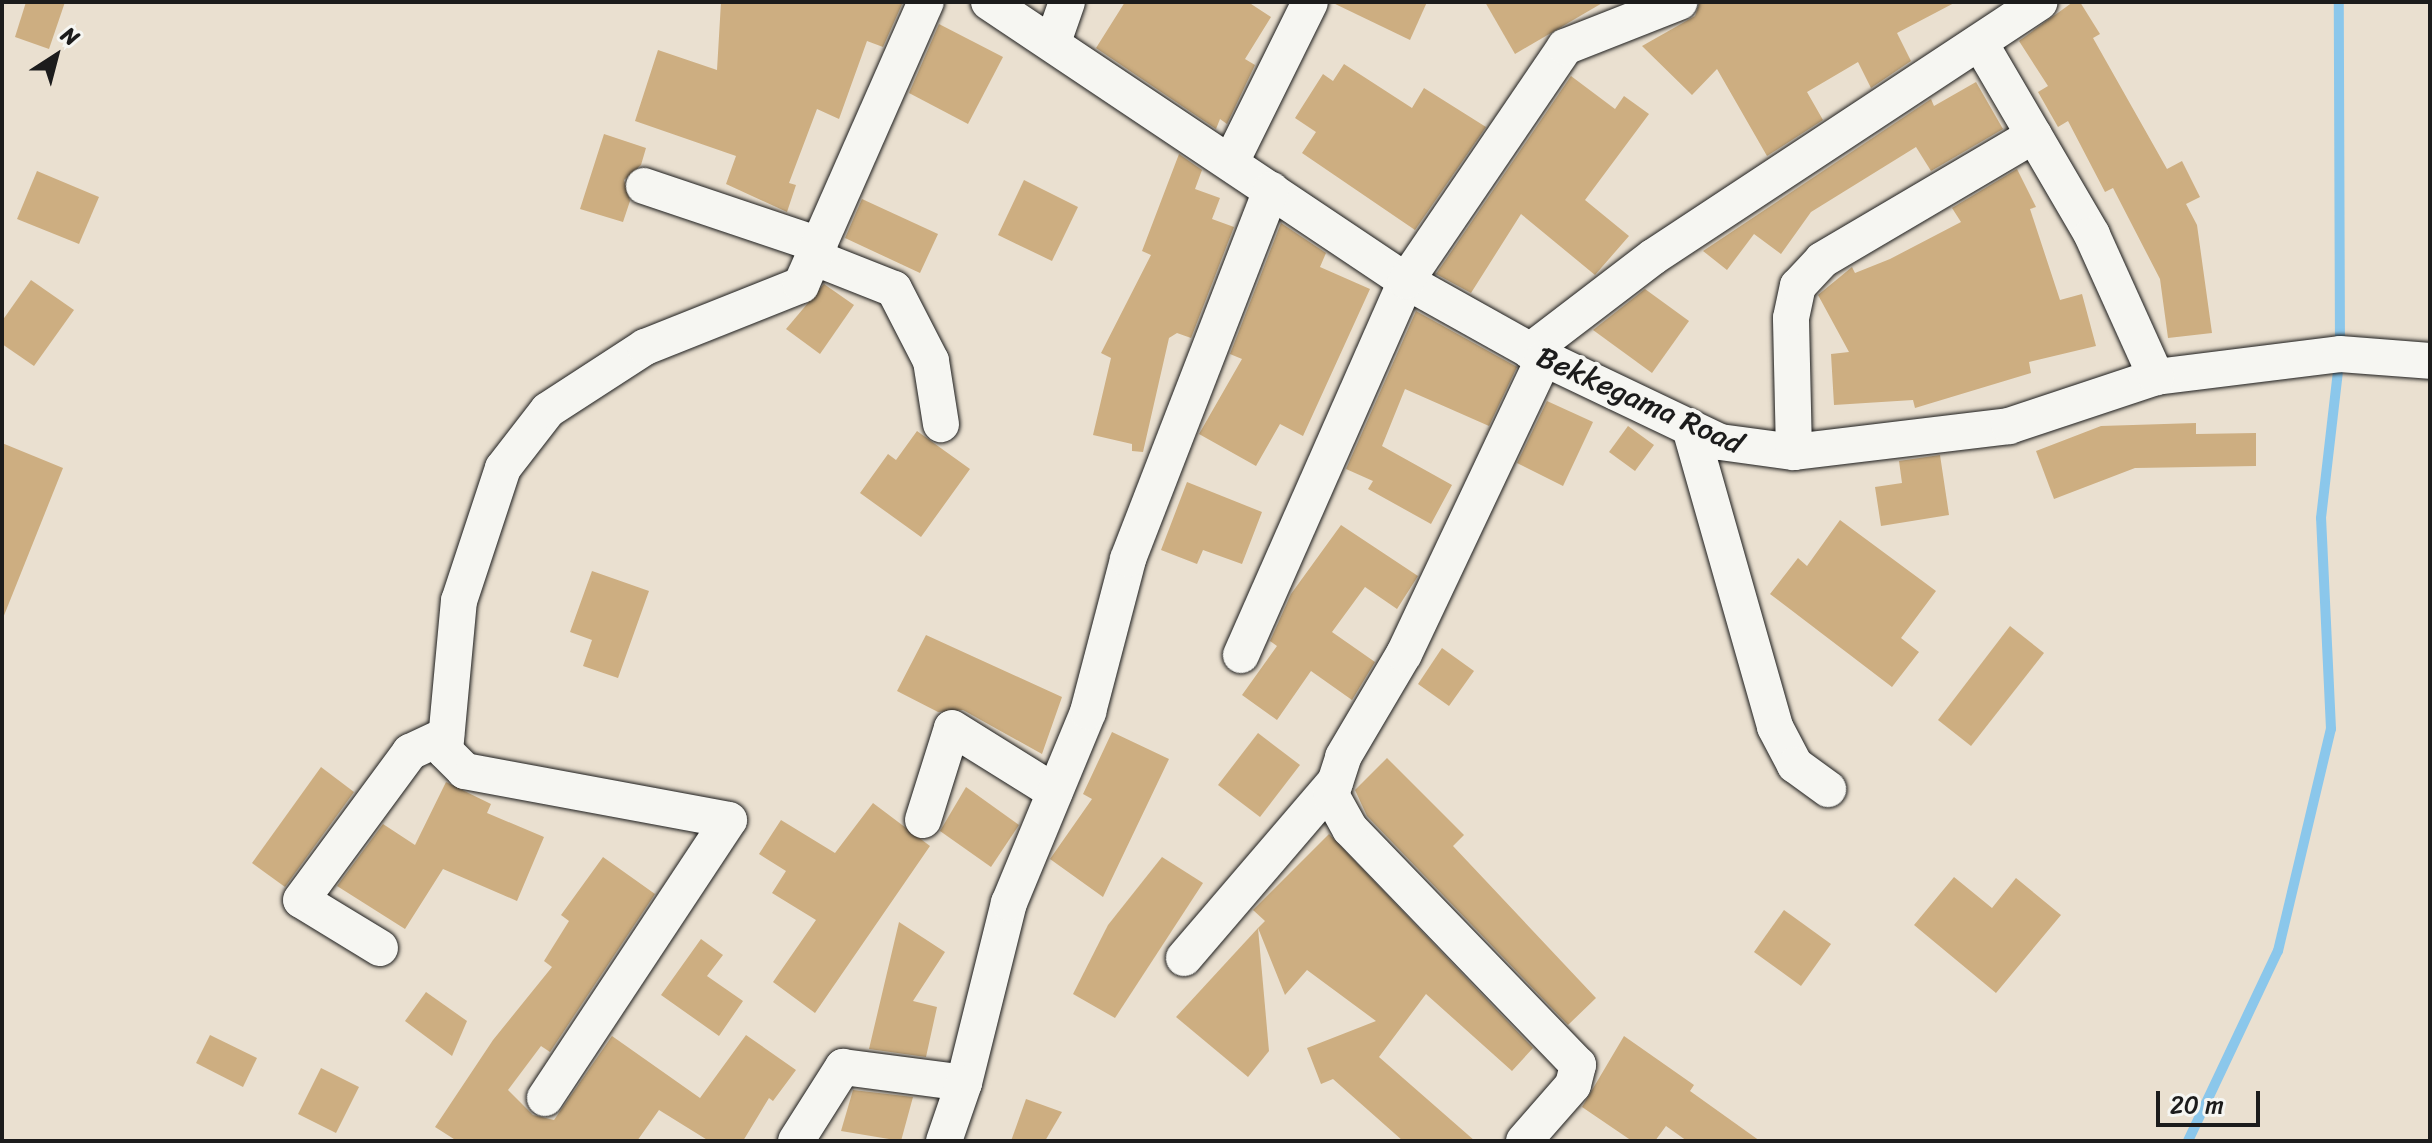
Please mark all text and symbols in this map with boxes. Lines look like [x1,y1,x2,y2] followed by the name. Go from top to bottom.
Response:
[16,16,96,96] north arrow
[53,16,88,56] text: N
[1531,338,1749,462] street label: Bekkegama Road
[2160,1075,2264,1125] scale bar
[2170,1084,2224,1126] text: 20 m

